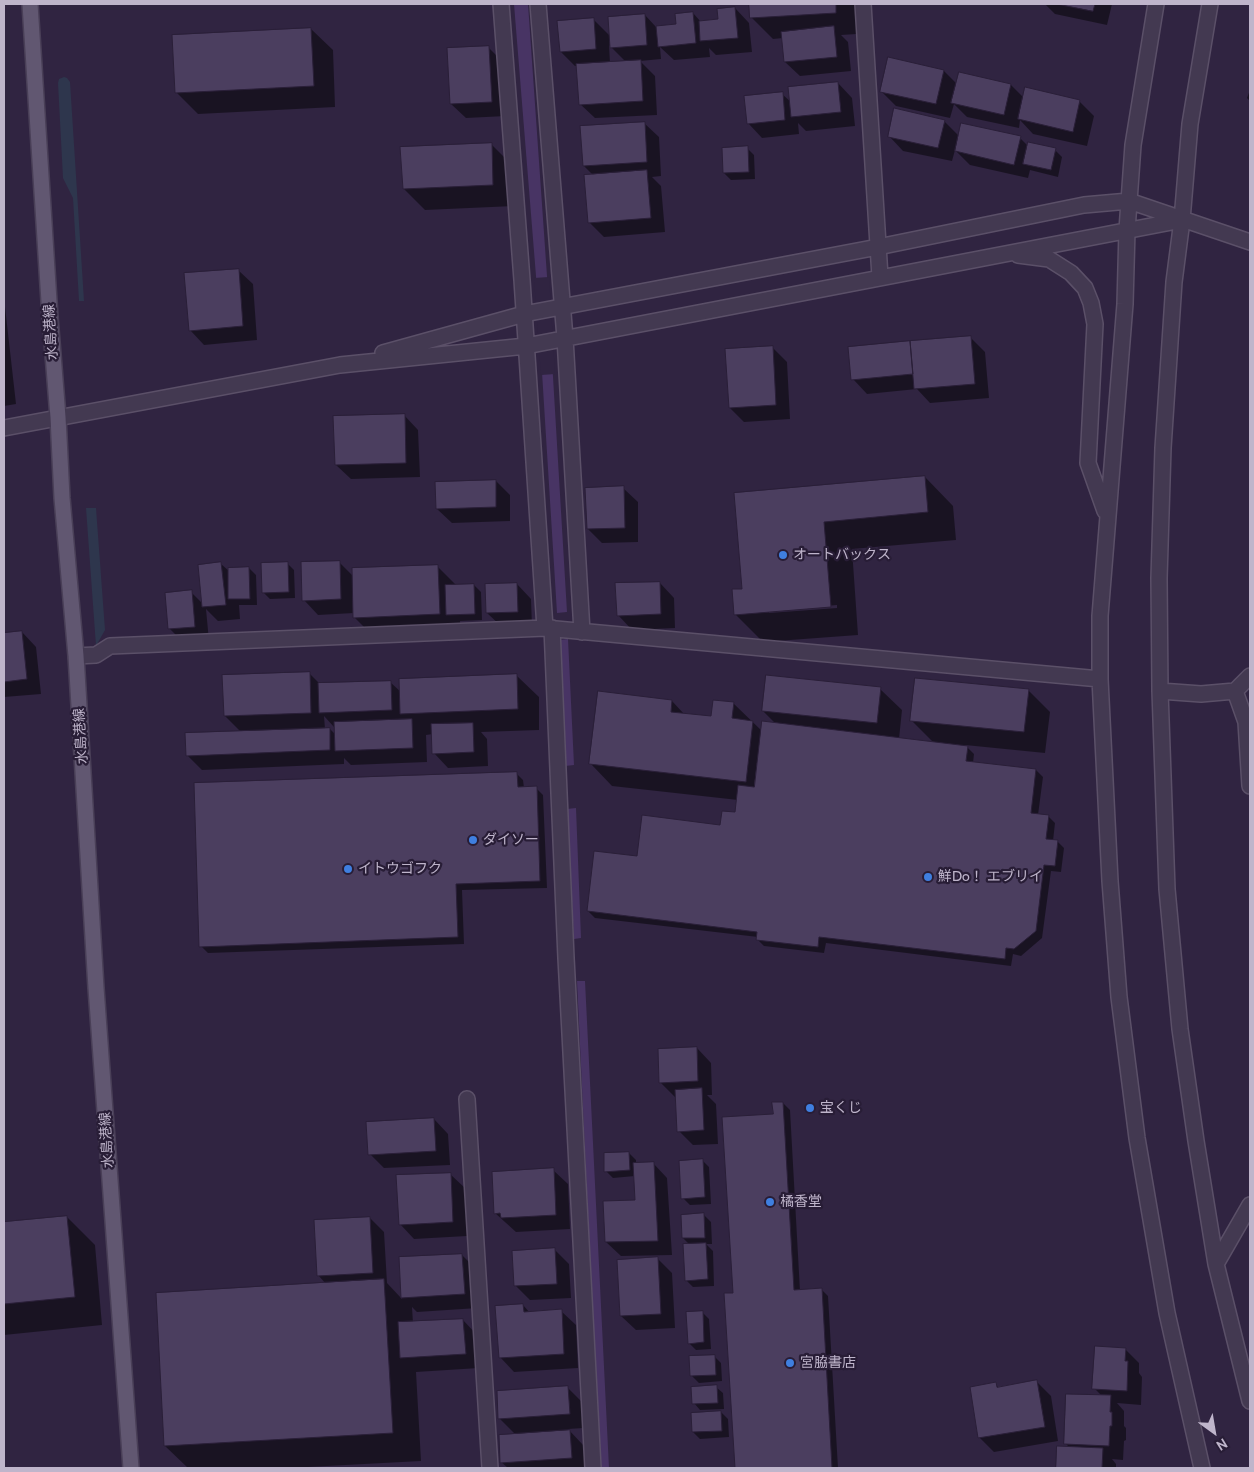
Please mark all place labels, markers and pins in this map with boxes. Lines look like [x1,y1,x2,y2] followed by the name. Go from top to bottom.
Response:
[793,547,891,563] place label: オートバックス
[777,549,789,561] marker: オートバックス
[483,832,539,848] place label: ダイソー
[467,834,479,846] marker: ダイソー
[358,861,442,877] place label: イトウゴフク
[342,863,354,875] marker: イトウゴフク
[938,869,1043,885] place label: 鮮Do！ エブリイ
[922,871,934,883] marker: 鮮Do！ エブリイ
[820,1100,862,1116] place label: 宝くじ
[804,1102,816,1114] marker: 宝くじ
[780,1194,822,1210] place label: 橘香堂
[764,1196,776,1208] marker: 橘香堂
[800,1355,856,1371] place label: 宮脇書店
[784,1357,796,1369] marker: 宮脇書店

